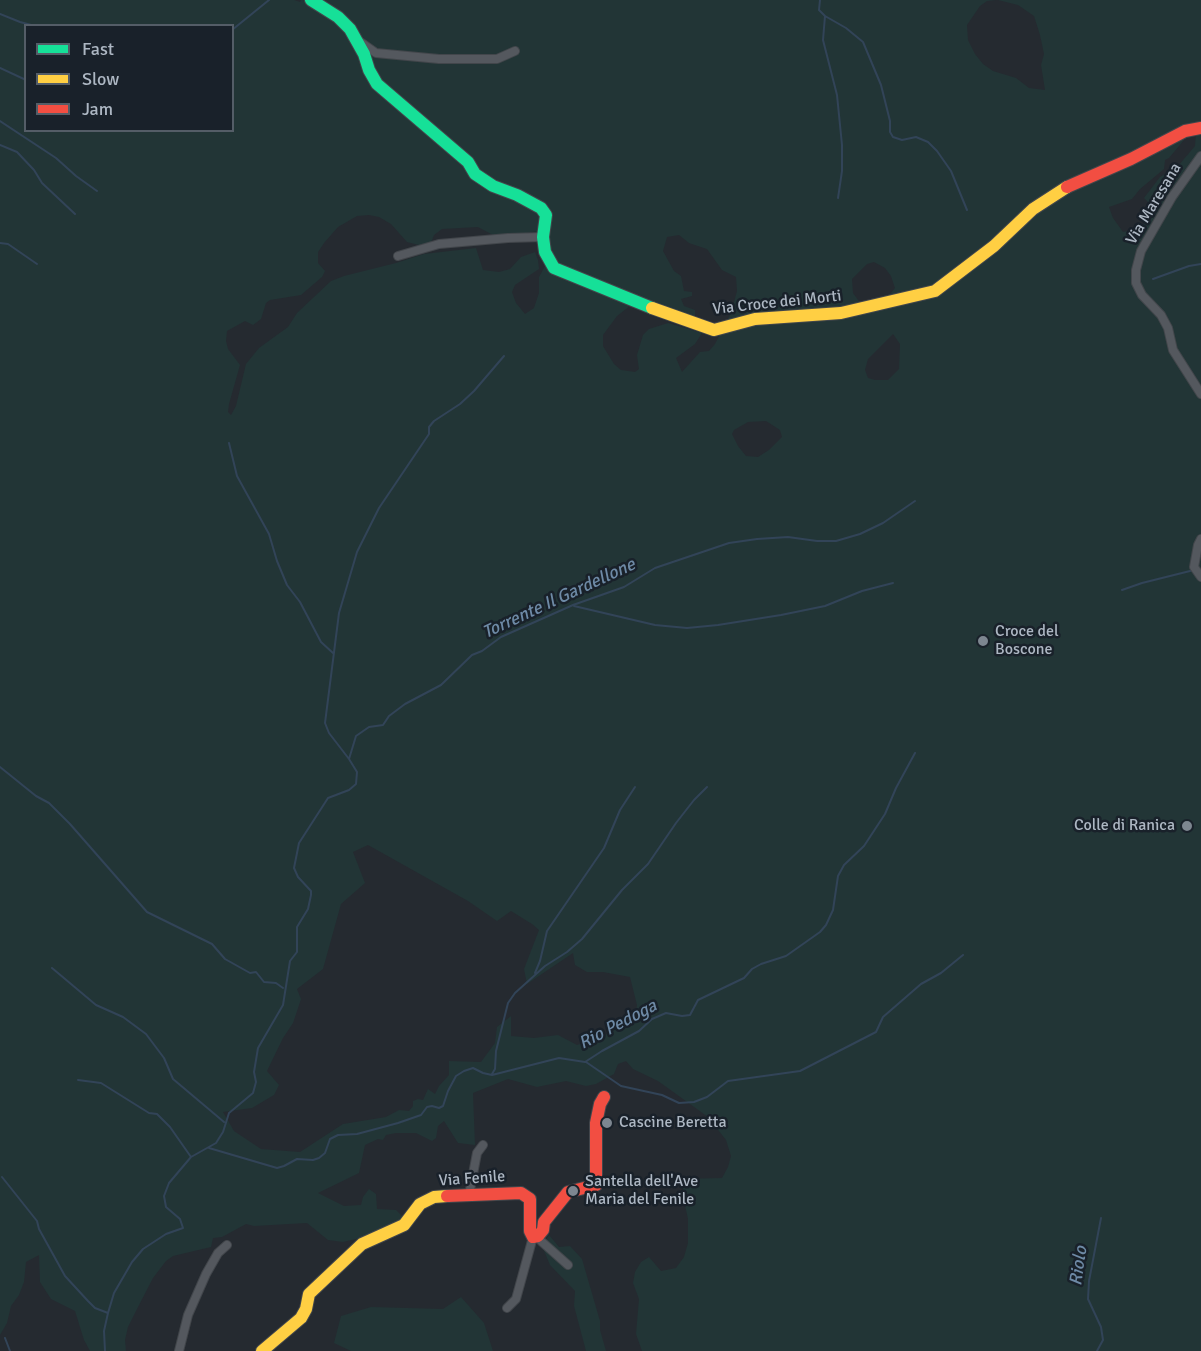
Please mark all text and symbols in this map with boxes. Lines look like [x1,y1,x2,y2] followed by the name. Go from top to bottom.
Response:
[24,24,234,132] legend
[82,38,114,60] text: Fast
[82,68,119,90] text: Slow
[82,98,113,120] text: Jam
[1122,160,1186,248] street label: Via Maresana
[712,287,842,319] street label: Via Croce dei Morti
[479,554,639,644] water label: Torrente Il Gardellone
[995,622,1059,660] place label: Croce del Boscone
[976,634,990,648] marker: Croce del Boscone
[1074,816,1175,836] place label: Colle di Ranica
[1180,819,1194,833] marker: Colle di Ranica
[575,995,661,1055] water label: Rio Pedoga
[619,1113,727,1133] place label: Cascine Beretta
[600,1116,614,1130] marker: Cascine Beretta
[438,1167,506,1191] street label: Via Fenile
[585,1172,698,1210] place label: Santella dell'Ave Maria del Fenile
[566,1184,580,1198] marker: Santella dell'Ave Maria del Fenile
[1066,1245,1092,1287] water label: Riolo

